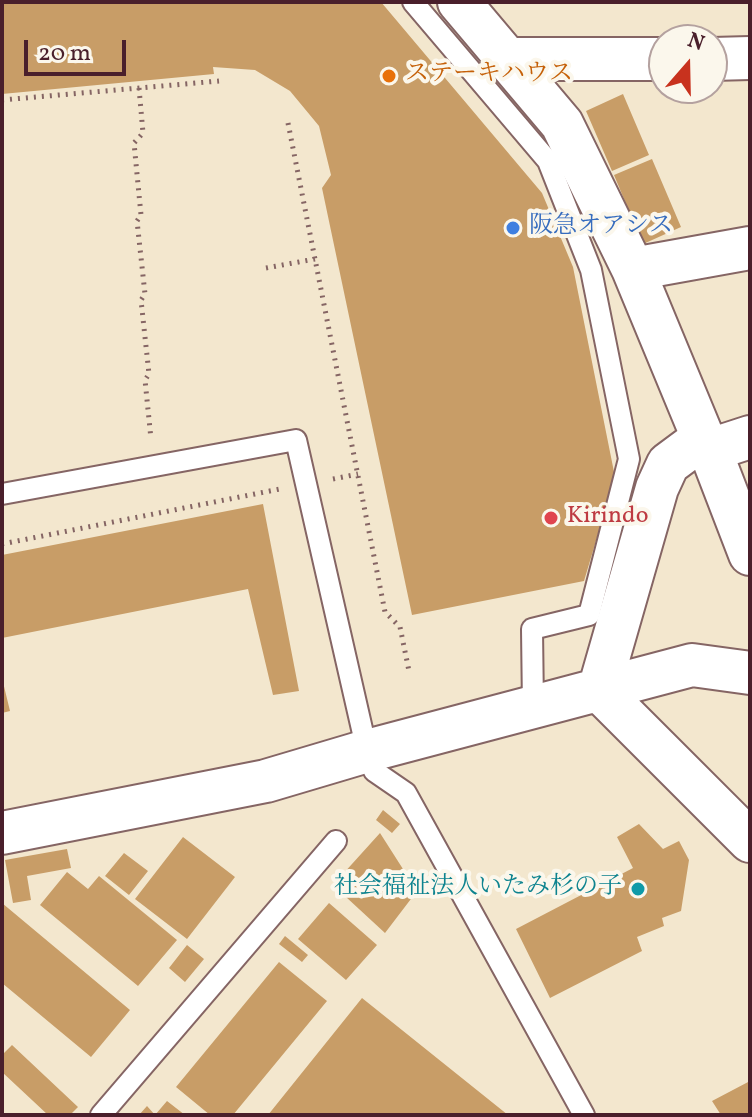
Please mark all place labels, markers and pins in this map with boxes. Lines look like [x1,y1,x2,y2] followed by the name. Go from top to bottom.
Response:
[405,62,573,90] place label: ステーキハウス
[380,67,398,85] marker: ステーキハウス
[529,214,673,242] place label: 阪急オアシス
[504,219,522,237] marker: 阪急オアシス
[567,504,648,532] place label: Kirindo
[542,509,560,527] marker: Kirindo
[334,875,622,903] place label: 社会福祉法人いたみ杉の子
[629,880,647,898] marker: 社会福祉法人いたみ杉の子

